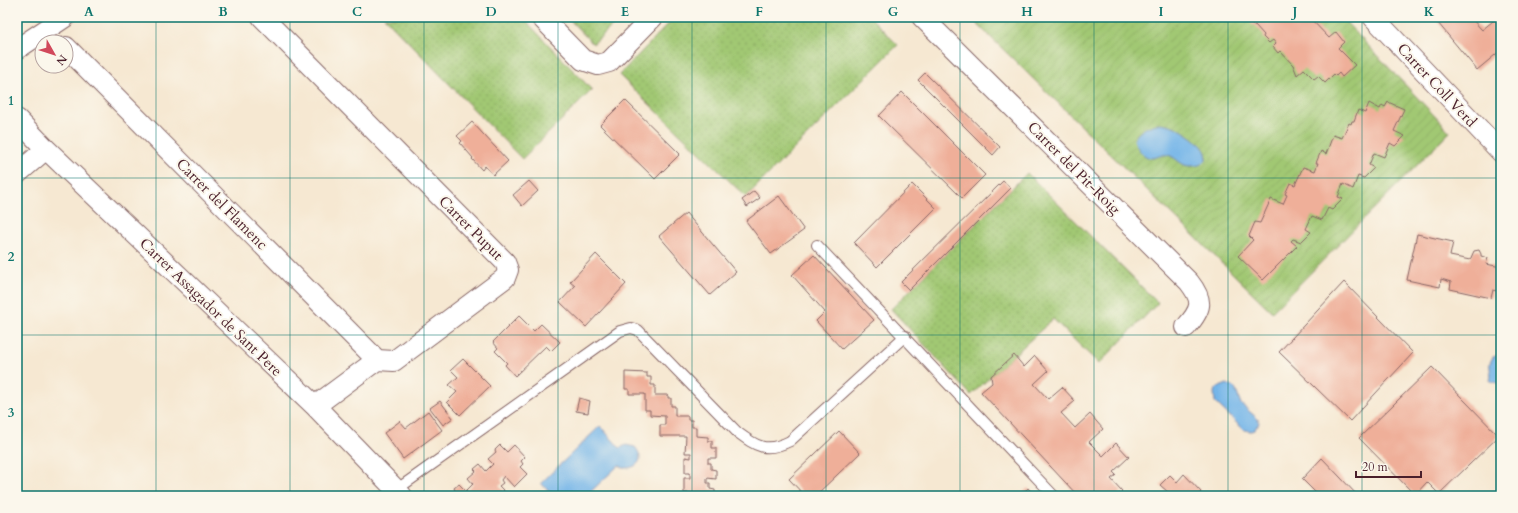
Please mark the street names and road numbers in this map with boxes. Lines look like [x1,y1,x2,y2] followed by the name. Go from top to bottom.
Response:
[1393,39,1481,131] street label: Carrer Coll Verd
[1023,117,1125,219] street label: Carrer del Pit-Roig
[172,154,272,254] street label: Carrer del Flamenc
[434,191,508,265] street label: Carrer Puput
[135,233,287,381] street label: Carrer Assagador de Sant Pere

